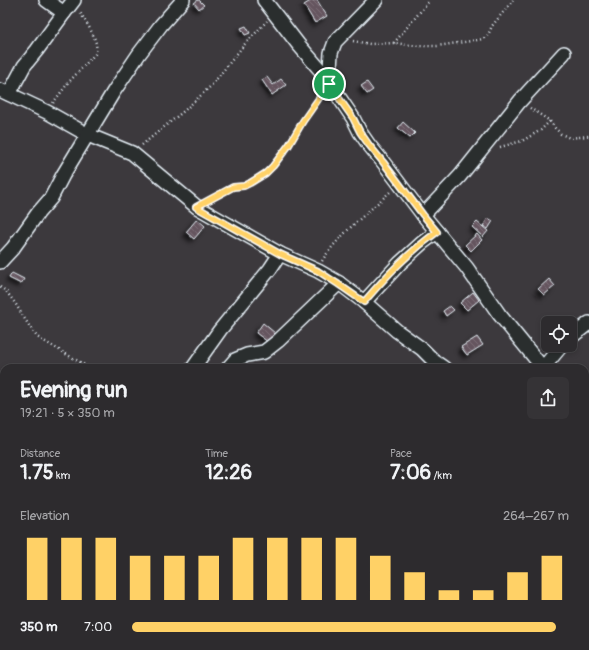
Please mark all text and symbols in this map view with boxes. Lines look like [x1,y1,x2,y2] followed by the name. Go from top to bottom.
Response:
[312,67,346,101] pin
[318,73,340,95] icon: arrive
[541,316,577,352] map controls
[541,316,577,352] button: locate
[20,376,128,404] text: Evening run
[527,377,569,419] button: share
[20,405,115,421] text: 19:21 · 5 × 350 m
[20,447,60,460] text: Distance
[205,447,228,460] text: Time
[390,447,412,460] text: Pace
[20,460,54,485] text: 1.75
[205,460,252,485] text: 12:26
[390,460,431,485] text: 7:06
[54,469,70,482] text: km
[431,469,452,482] text: /km
[20,508,70,524] text: Elevation
[503,508,569,524] text: 264–267 m
[20,619,58,635] text: 350 m
[84,619,112,635] text: 7:00

